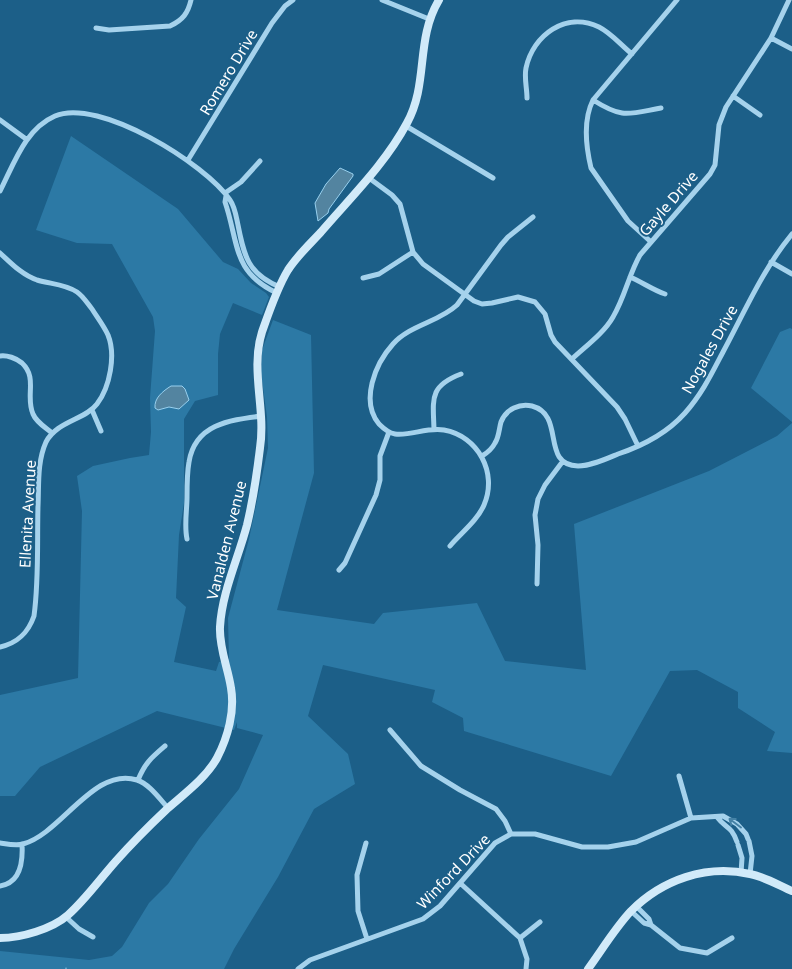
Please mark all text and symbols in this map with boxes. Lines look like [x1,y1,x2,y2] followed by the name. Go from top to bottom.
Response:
[194,25,262,119] street label: Romero Drive
[634,166,702,240] street label: Gayle Drive
[676,301,742,397] street label: Nogales Drive
[14,460,40,568] street label: Ellenita Avenue
[202,478,250,602] street label: Vanalden Avenue
[729,818,742,829] one-way arrow
[412,829,494,913] street label: Winford Drive

